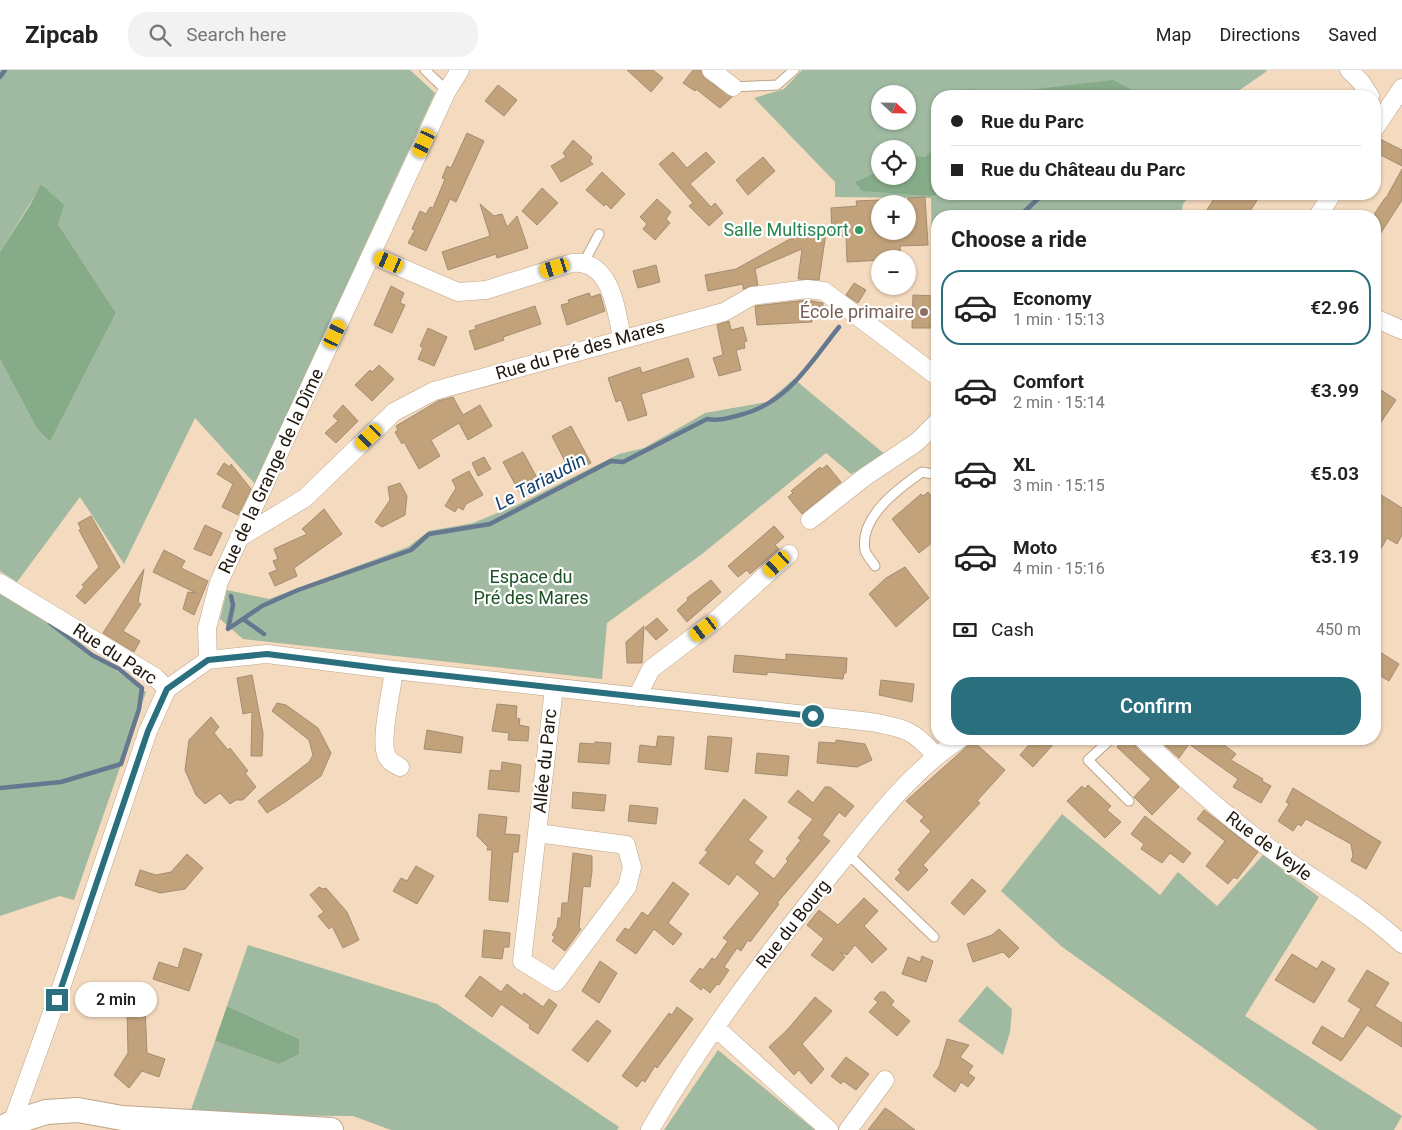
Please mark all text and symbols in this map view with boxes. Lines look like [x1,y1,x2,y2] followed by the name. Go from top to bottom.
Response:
[128,12,478,57] search box
[25,21,98,49] text: Zipcab
[146,21,174,49] icon: search
[186,23,286,46] text: Search here
[1156,24,1191,45] text: Map
[1219,24,1300,45] text: Directions
[1328,24,1377,45] text: Saved
[871,85,916,130] north arrow
[871,85,916,295] map controls
[981,110,1084,133] text: Rue du Parc
[410,126,437,160] car
[871,140,916,185] button: locate
[981,158,1185,181] text: Rue du Château du Parc
[871,195,916,240] button: +
[723,219,849,240] place label: Salle Multisport
[853,224,865,236] marker: Salle Multisport
[951,227,1087,252] text: Choose a ride
[372,249,405,275] car
[871,250,916,295] button: −
[538,256,571,280] car
[953,285,998,330] icon: car
[1013,287,1092,310] text: Economy
[1310,296,1359,319] text: €2.96
[800,301,914,322] place label: École primaire
[918,306,930,318] marker: École primaire
[1013,310,1105,329] text: 1 min · 15:13
[493,315,667,384] street label: Rue du Pré des Mares
[321,317,348,351] car
[214,365,327,577] street label: Rue de la Grange de la Dîme
[953,368,998,413] icon: car
[1013,370,1084,393] text: Comfort
[1310,379,1359,402] text: €3.99
[1013,393,1105,412] text: 2 min · 15:14
[352,421,385,453] car
[491,448,590,515] water label: Le Tariaudin
[953,451,998,496] icon: car
[1013,453,1035,476] text: XL
[1310,462,1359,485] text: €5.03
[1013,476,1105,495] text: 3 min · 15:15
[953,534,998,579] icon: car
[1013,536,1057,559] text: Moto
[1310,545,1359,568] text: €3.19
[760,548,793,580] car
[1013,559,1105,578] text: 4 min · 15:16
[473,566,589,608] park label: Espace du Pré des Mares
[687,614,720,644] car
[951,616,979,644] icon: cash
[991,618,1034,641] text: Cash
[69,619,161,689] street label: Rue du Parc
[1316,620,1361,639] text: 450 m
[951,677,1361,735] button: Confirm
[802,705,824,727] route start
[529,708,560,814] street label: Allée du Parc
[1222,806,1316,885] street label: Rue de Veyle
[751,875,834,972] street label: Rue du Bourg
[74,982,157,1018] callout: 2 min
[46,989,68,1011] route end
[96,990,136,1009] text: 2 min

